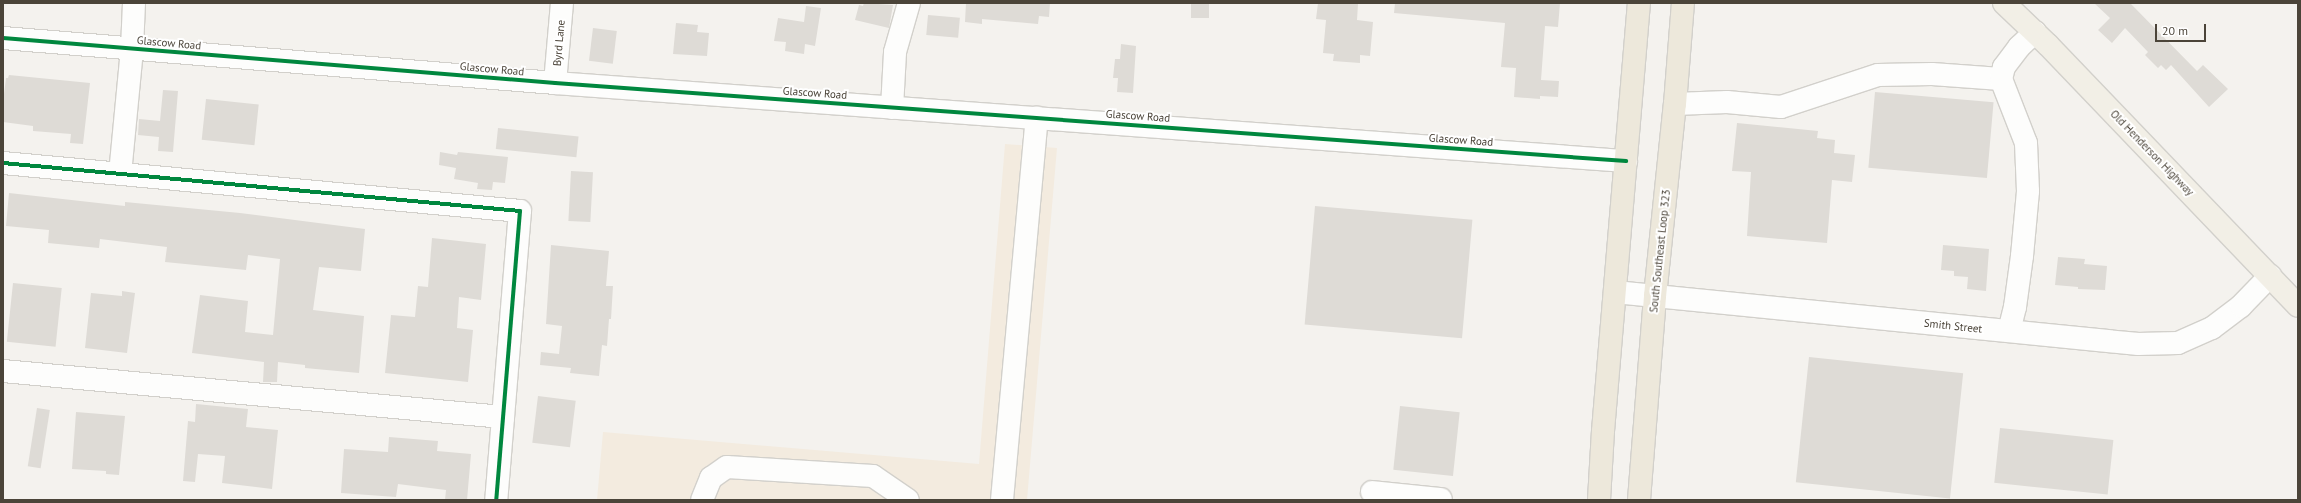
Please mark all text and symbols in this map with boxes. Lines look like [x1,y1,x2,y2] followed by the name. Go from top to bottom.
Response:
[2157,16,2208,42] scale bar
[550,19,568,67] street label: Byrd Lane
[2162,23,2188,38] text: 20 m
[136,34,202,52] street label: Glascow Road
[459,60,525,78] street label: Glascow Road
[782,84,848,102] street label: Glascow Road
[1105,107,1171,125] street label: Glascow Road
[2108,107,2196,199] street label: Old Henderson Highway
[1428,131,1494,149] street label: Glascow Road
[1647,189,1673,313] street label: South Southeast Loop 323
[1923,316,1983,336] street label: Smith Street

